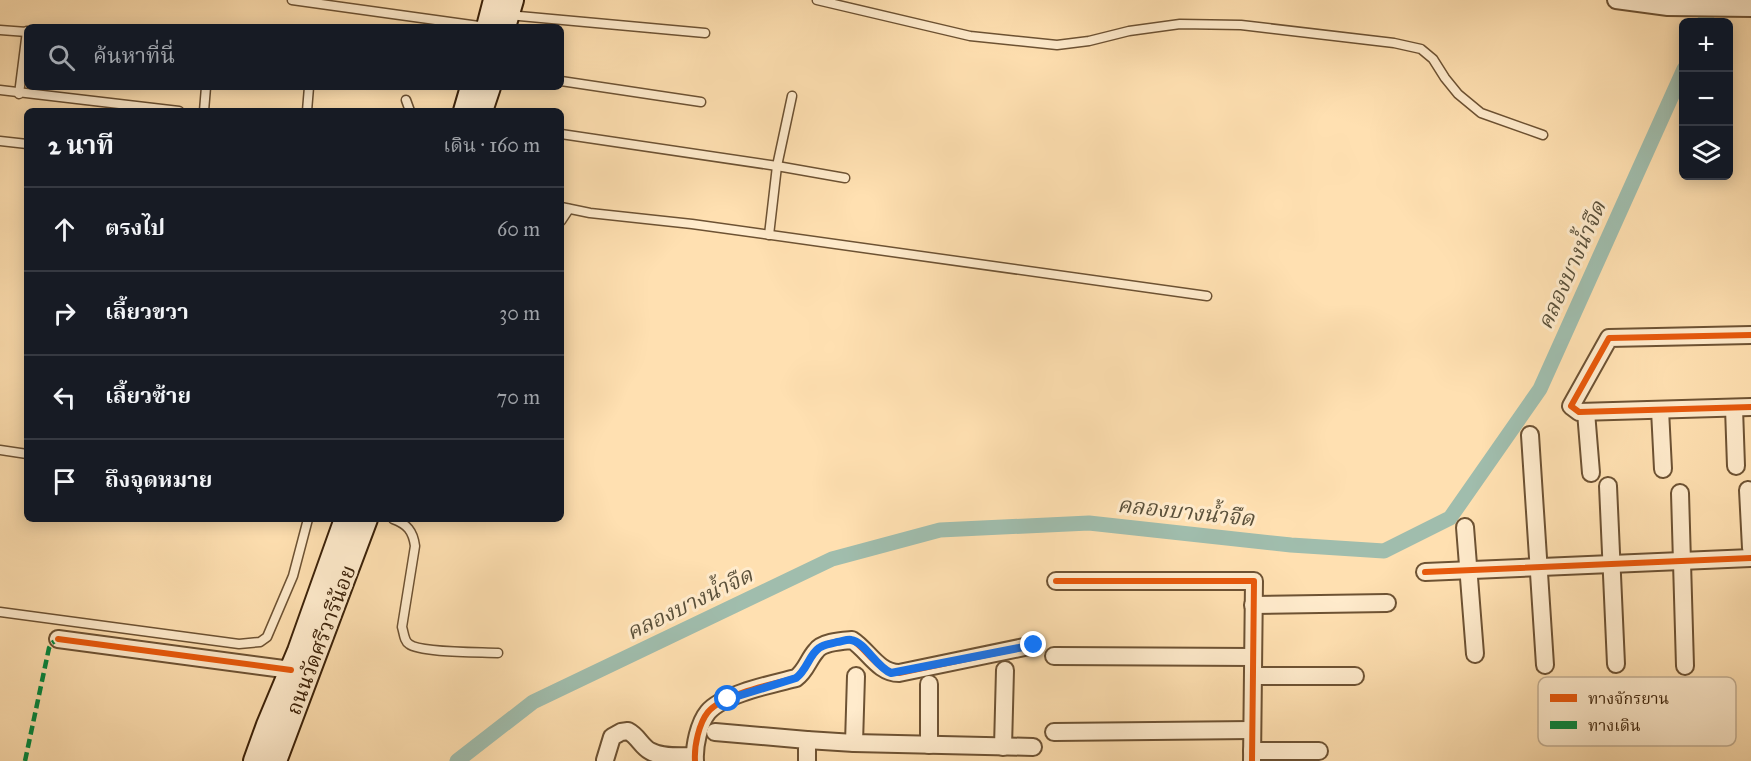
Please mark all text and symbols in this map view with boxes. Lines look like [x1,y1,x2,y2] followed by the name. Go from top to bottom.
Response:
[1679,18,1733,180] map controls
[1679,18,1733,72] button: +
[24,24,564,90] search box
[45,41,78,74] icon: search
[93,42,175,69] text: ค้นหาที่นี่
[1679,72,1733,126] button: −
[1679,126,1733,180] button: layers
[48,129,114,161] text: 2 นาที
[443,133,540,157] text: เดิน · 160 m
[1528,195,1612,334] water label: คลองบางน้ำจืด
[48,213,81,246] icon: ahead
[105,214,165,241] text: ตรงไป
[497,217,540,241] text: 60 m
[48,297,81,330] icon: right
[105,298,189,325] text: เลี้ยวขวา
[499,301,540,325] text: 30 m
[48,381,81,414] icon: left
[105,382,191,409] text: เลี้ยวซ้าย
[497,385,540,409] text: 70 m
[48,465,81,498] icon: arrive
[105,466,212,493] text: ถึงจุดหมาย
[1116,488,1257,532] water label: คลองบางน้ำจืด
[620,558,758,646] water label: คลองบางน้ำจืด
[280,561,362,719] street label: ถนนวัดศรีวารีน้อย
[1020,631,1046,657] route end
[1538,677,1736,746] legend
[714,685,740,711] route start
[1588,689,1669,708] text: ทางจักรยาน
[1588,716,1641,735] text: ทางเดิน

